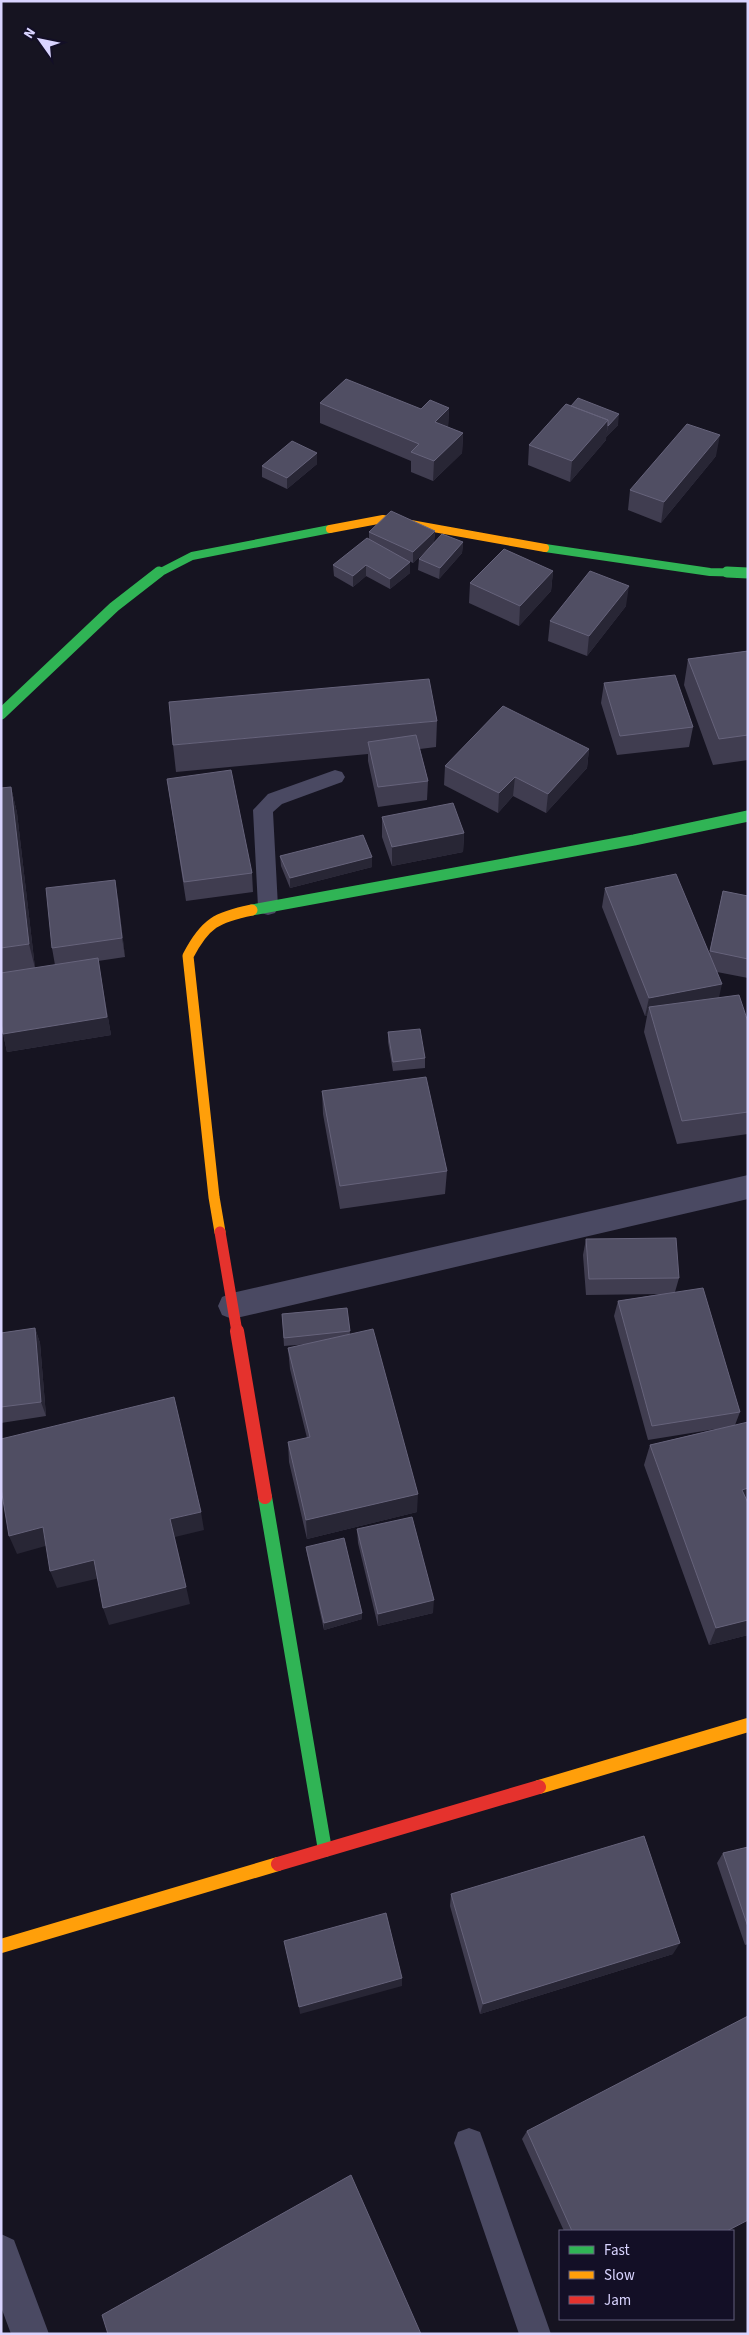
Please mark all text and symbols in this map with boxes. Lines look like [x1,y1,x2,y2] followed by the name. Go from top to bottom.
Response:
[15,15,65,65] north arrow
[19,24,41,43] text: N
[559,2230,734,2320] legend
[604,2240,630,2261] text: Fast
[604,2265,635,2286] text: Slow
[604,2290,631,2311] text: Jam

